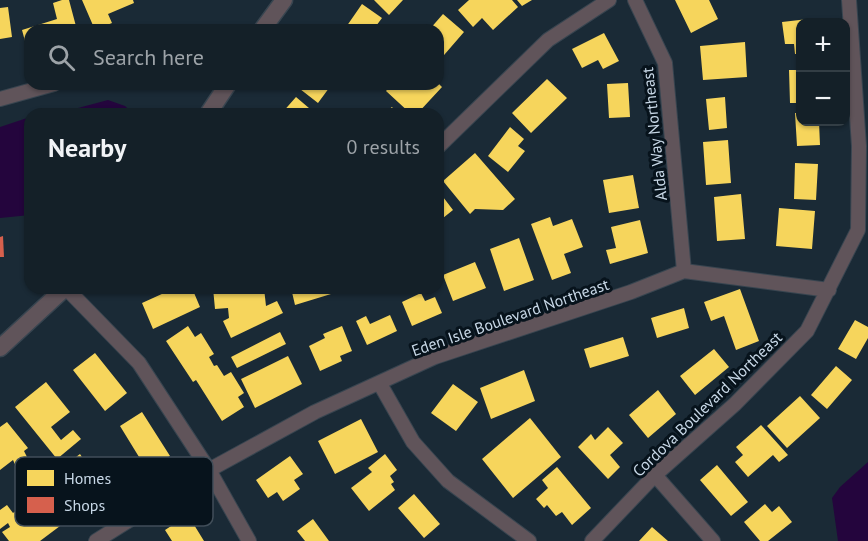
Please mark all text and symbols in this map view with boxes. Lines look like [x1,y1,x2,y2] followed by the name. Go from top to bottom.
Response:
[796,18,850,126] map controls
[796,18,850,72] button: +
[24,24,444,90] search box
[45,41,78,74] icon: search
[93,43,204,71] text: Search here
[637,66,671,202] street label: Alda Way Northeast
[796,72,850,126] button: −
[48,131,126,164] text: Nearby
[347,134,420,160] text: 0 results
[409,274,612,360] street label: Eden Isle Boulevard Northeast
[628,327,786,481] street label: Cordova Boulevard Northeast
[15,457,213,526] legend
[64,468,111,488] text: Homes
[64,495,105,515] text: Shops

